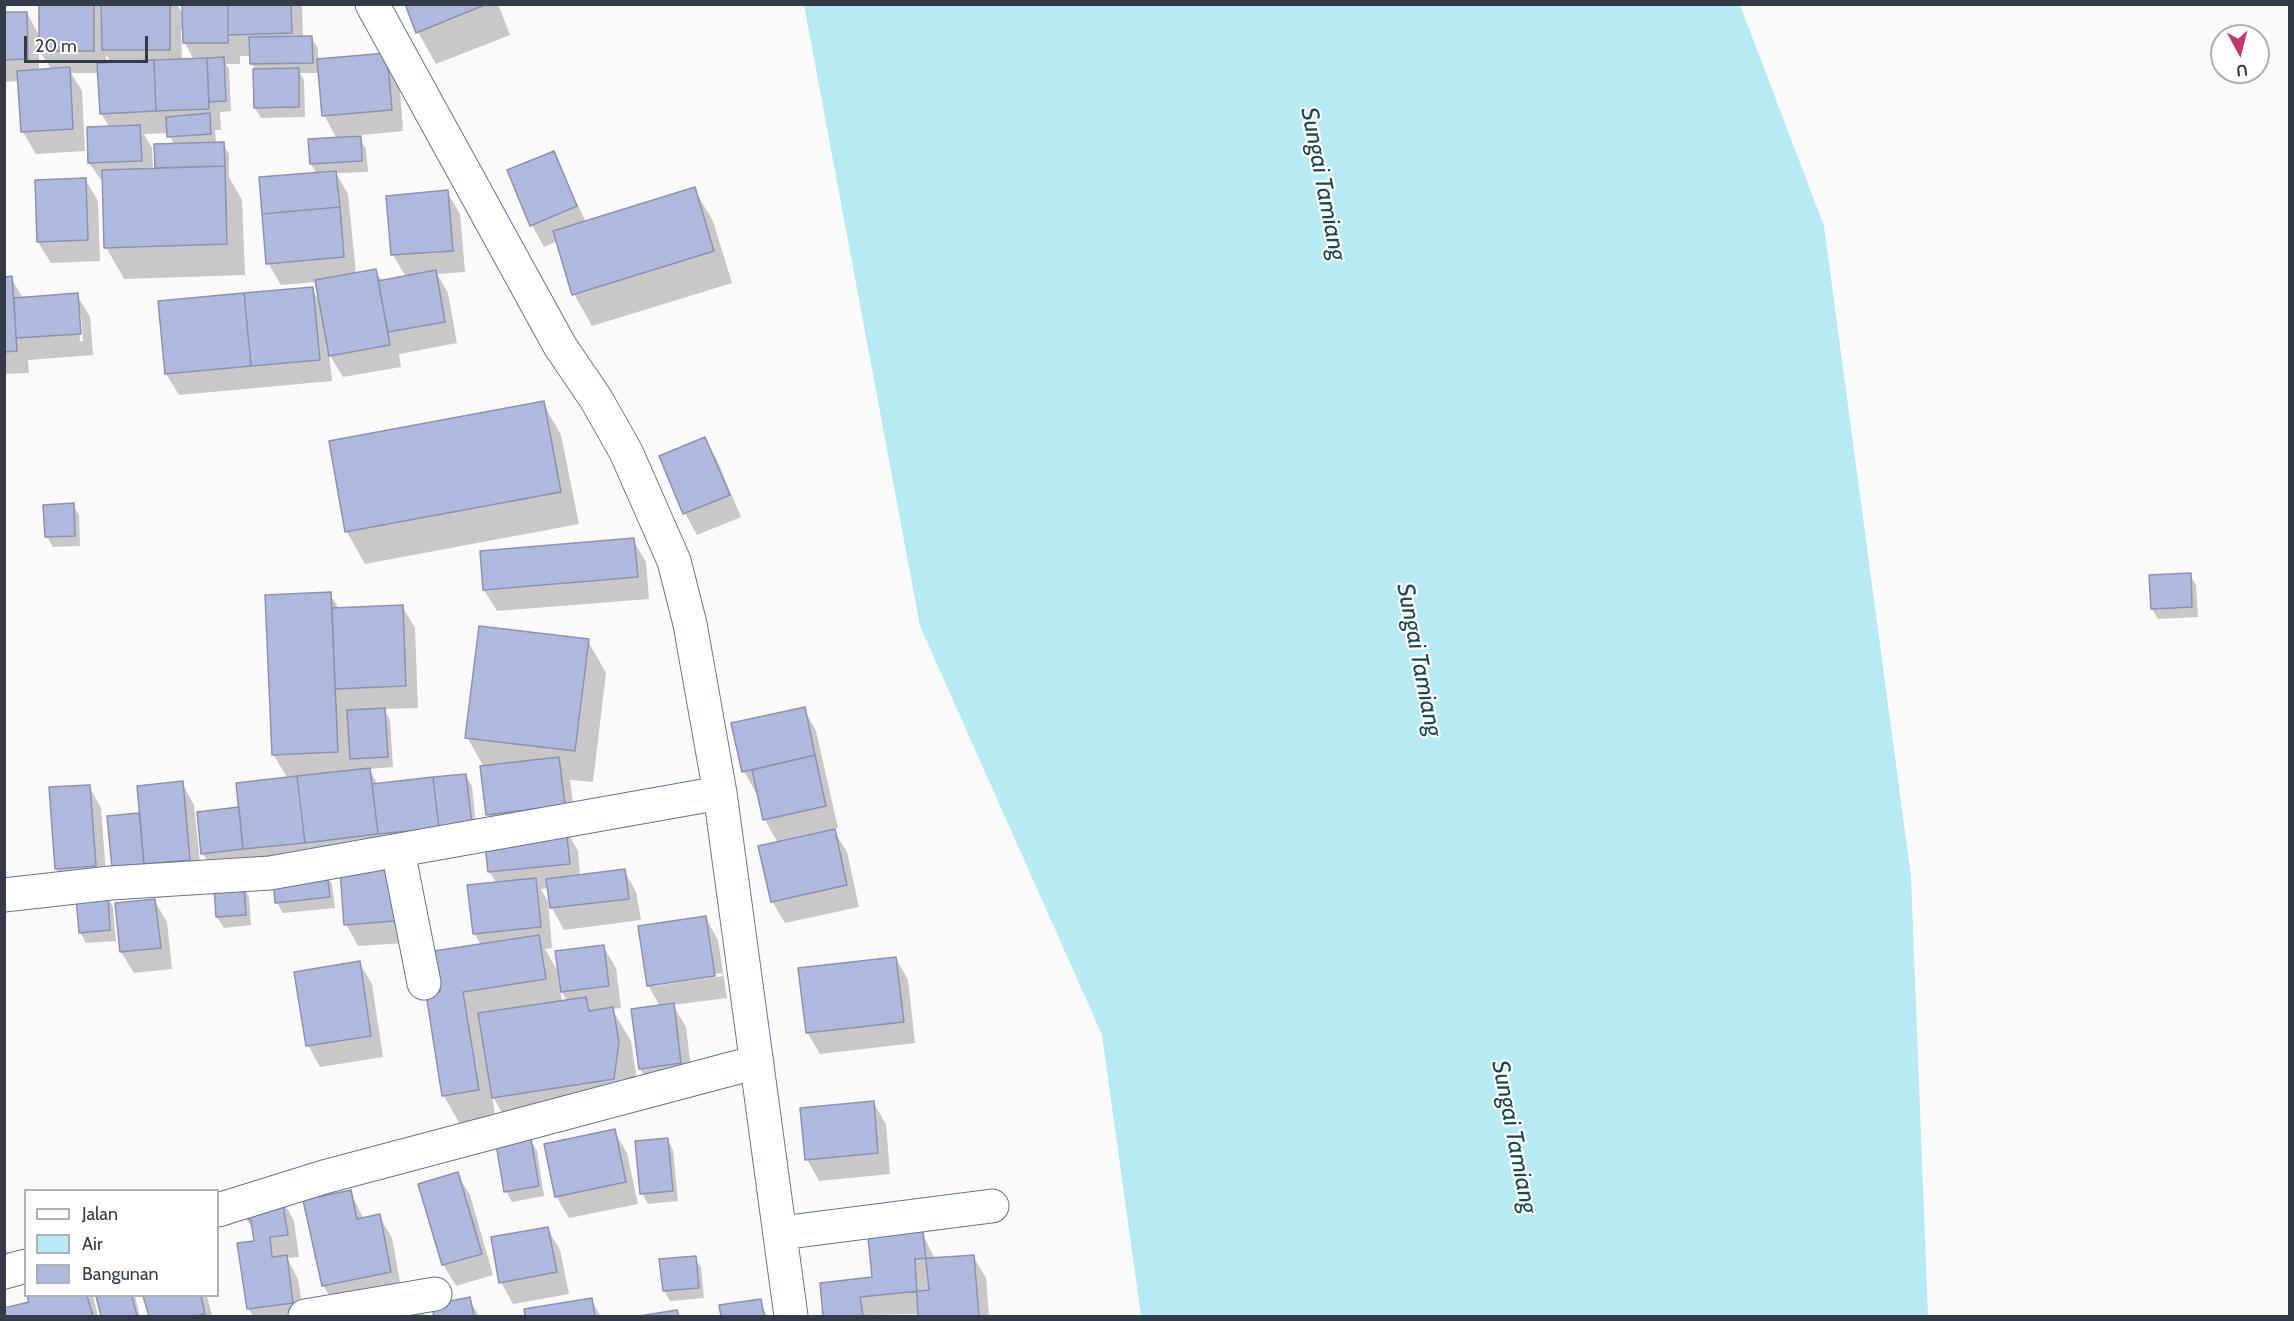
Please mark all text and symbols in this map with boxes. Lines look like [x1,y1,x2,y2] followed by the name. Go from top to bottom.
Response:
[27,24,152,62] scale bar
[2210,24,2270,84] north arrow
[35,35,77,57] text: 20 m
[2235,60,2249,81] text: U
[1294,105,1352,263] water label: Sungai Tamiang
[1390,581,1448,739] water label: Sungai Tamiang
[1485,1058,1543,1216] water label: Sungai Tamiang
[24,1189,219,1297] legend
[82,1203,118,1225] text: Jalan
[82,1233,103,1255] text: Air
[82,1263,159,1285] text: Bangunan

